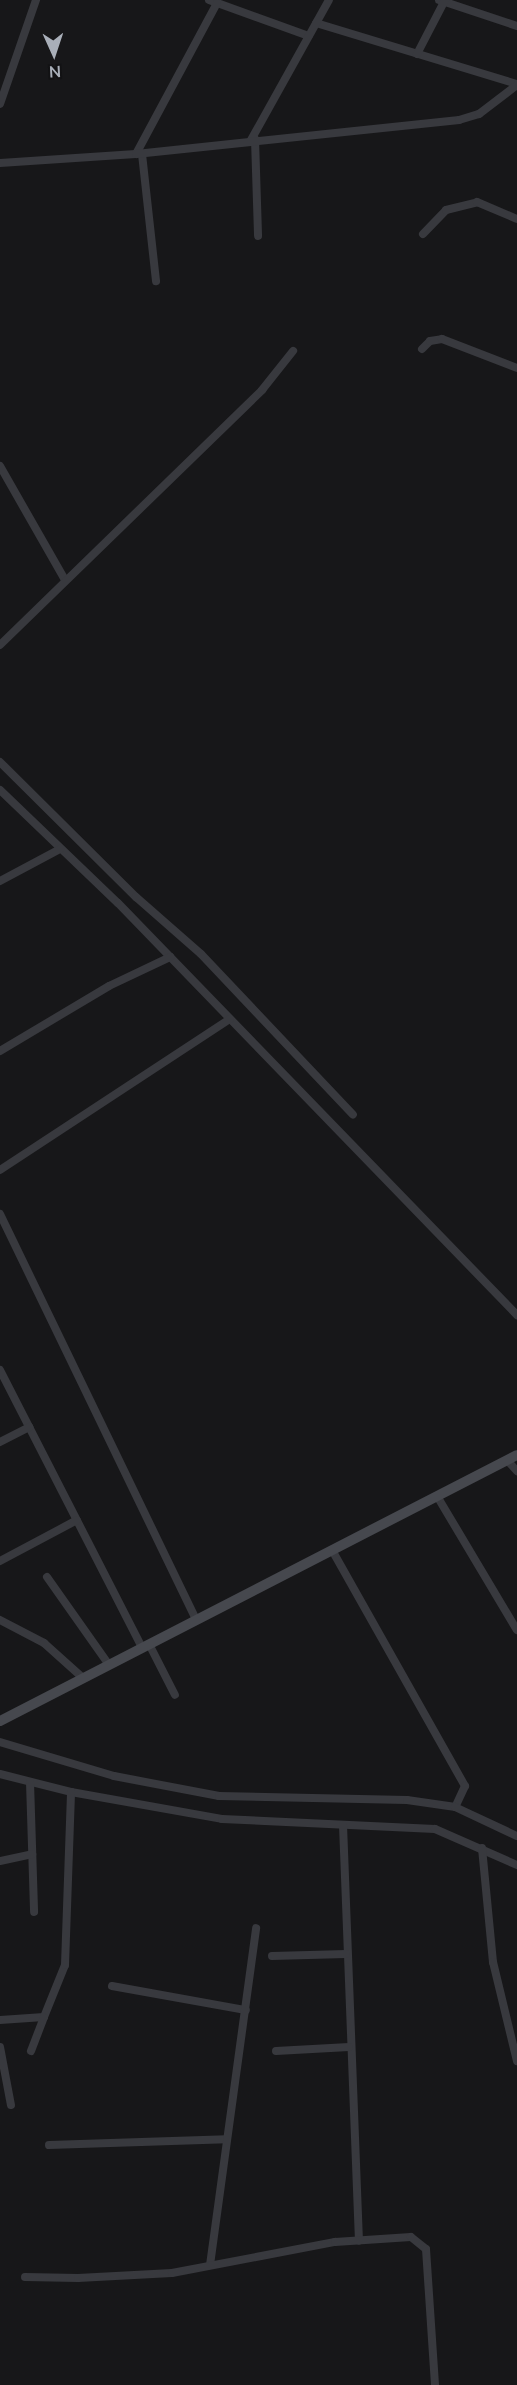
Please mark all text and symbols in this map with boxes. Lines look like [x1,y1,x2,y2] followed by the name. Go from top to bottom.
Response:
[24,24,84,84] north arrow
[48,62,62,82] text: N

